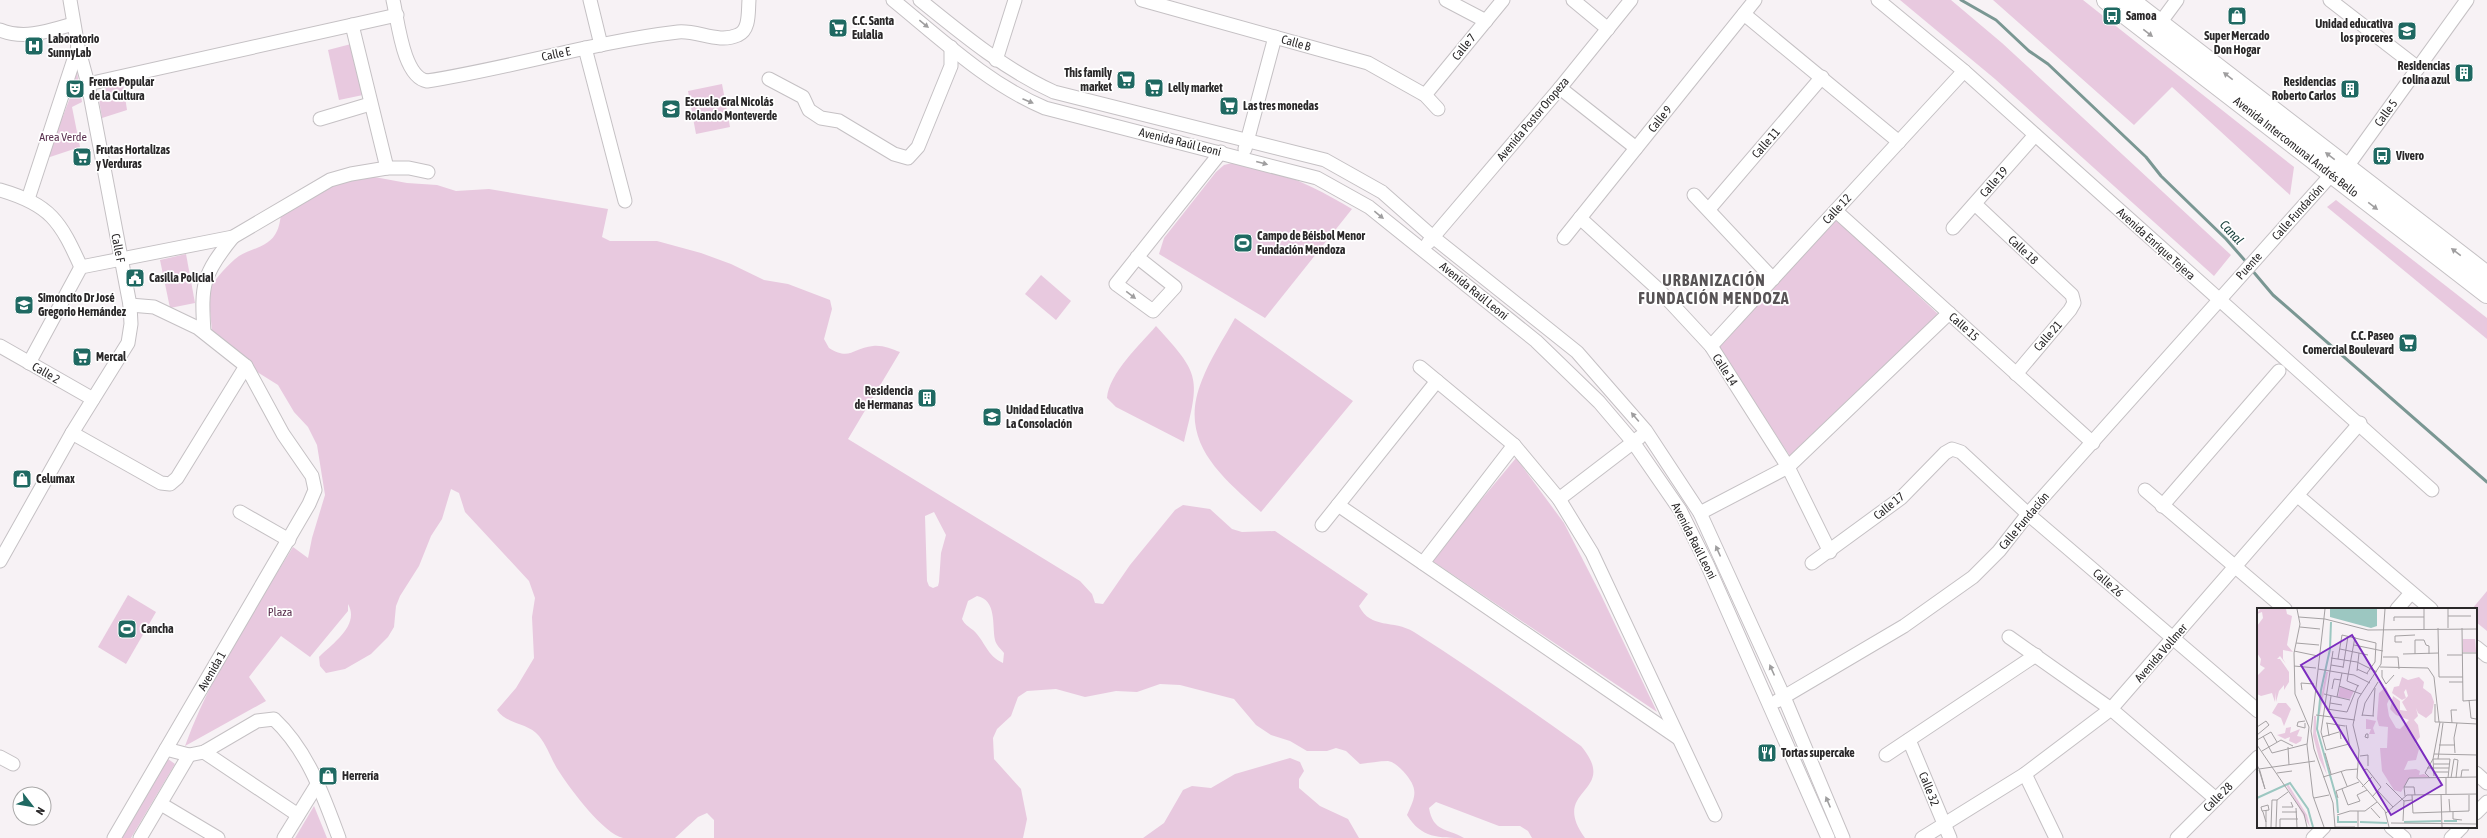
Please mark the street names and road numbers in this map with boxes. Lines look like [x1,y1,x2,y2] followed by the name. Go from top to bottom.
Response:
[1449,31,1479,63] street label: Calle 7
[1280,32,1313,54] street label: Calle B
[540,44,572,64] street label: Calle E
[1494,74,1572,164] street label: Avenida Postor Oropeza
[2231,94,2362,200] street label: Avenida Intercomunal Andrés Bello
[2372,97,2400,129] street label: Calle 5
[1645,103,1675,135] street label: Calle 9
[1138,125,1222,159] street label: Avenida Raúl Leoni
[1749,125,1783,161] street label: Calle 11
[1977,164,2011,200] street label: Calle 19
[2269,181,2327,243] street label: Calle Fundación
[1820,191,1854,227] street label: Calle 12
[2114,205,2198,283] street label: Avenida Enrique Tejera
[108,232,128,264] street label: Calle F
[2005,233,2041,268] street label: Calle 18
[2233,250,2265,282] street label: Puente
[1437,259,1511,323] street label: Avenida Raúl Leoni
[1946,310,1982,344] street label: Calle 15
[2031,318,2065,354] street label: Calle 21
[1709,351,1741,389] street label: Calle 14
[30,359,62,387] street label: Calle 2
[1871,489,1908,523] street label: Calle 17
[1996,489,2052,553] street label: Calle Fundación
[1669,500,1719,582] street label: Avenida Raúl Leoni
[2090,566,2126,600] street label: Calle 26
[2132,621,2190,685] street label: Avenida Vollmer
[195,648,229,693] street label: Avenida 1
[1916,770,1942,808] street label: Calle 32
[2200,779,2236,815] street label: Calle 28

